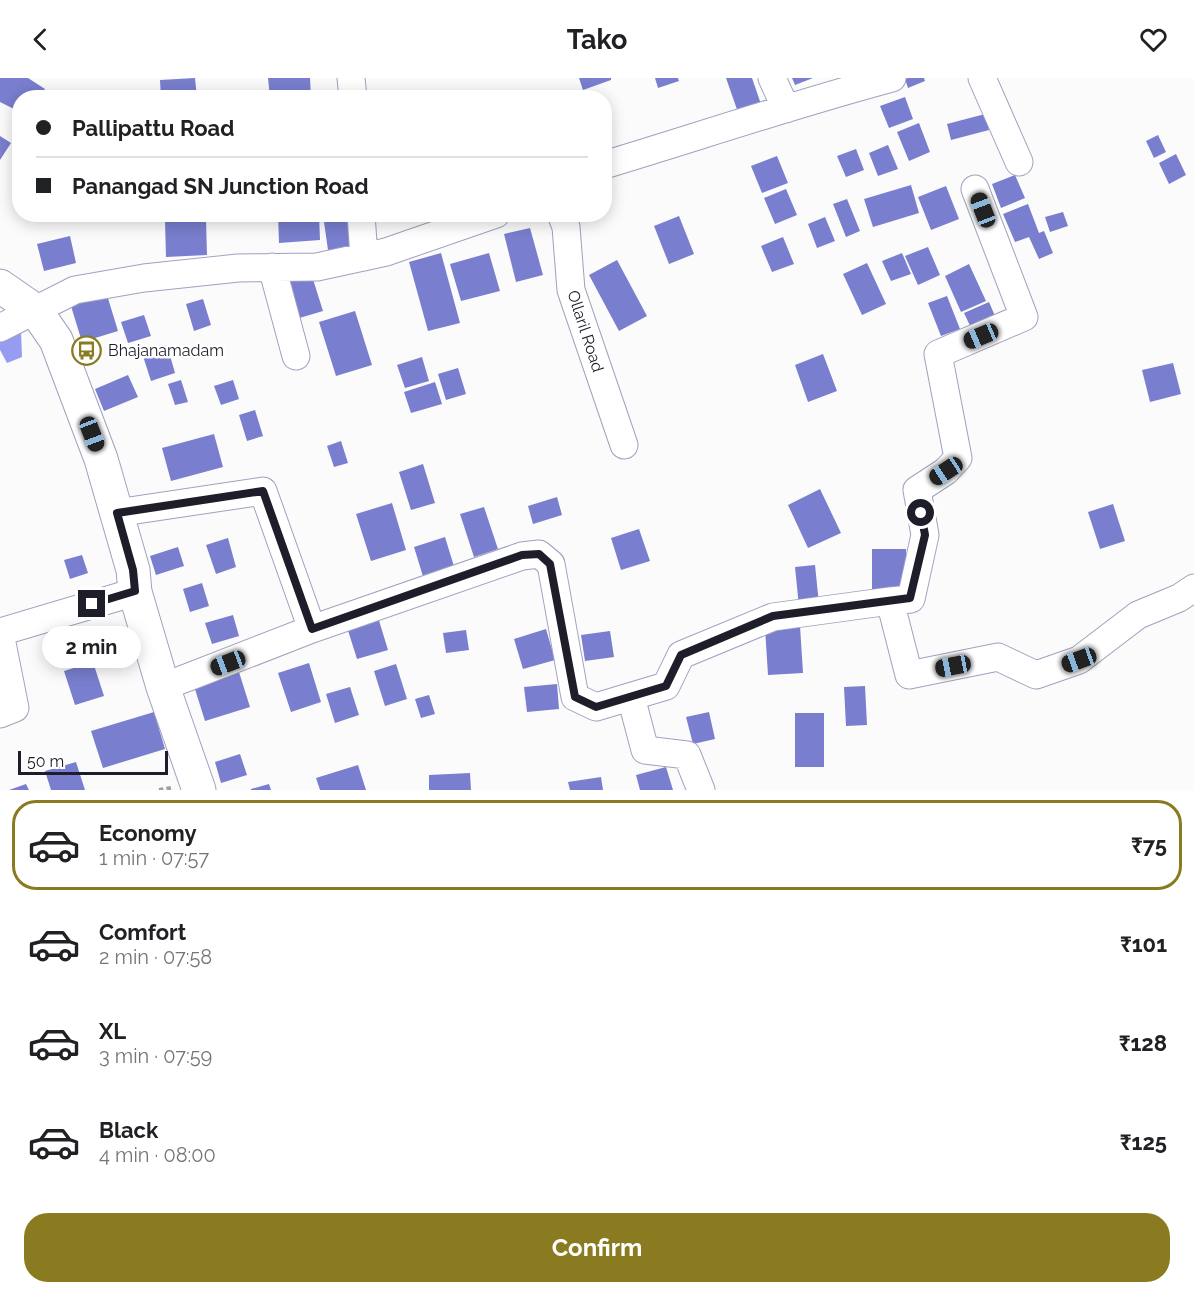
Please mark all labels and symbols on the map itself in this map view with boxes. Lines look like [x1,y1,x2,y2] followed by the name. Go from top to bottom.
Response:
[968,190,998,230] car
[563,288,608,374] street label: Ollaril Road
[961,321,1001,351] car
[71,334,103,366] bus stop icon: Bhajanamadam
[108,341,224,360] place label: Bhajanamadam
[77,414,107,454] car
[926,454,966,488] car
[907,499,934,526] route start
[78,590,105,617] route end
[42,625,142,667] callout: 2 min
[1059,645,1099,675] car
[208,648,248,678] car
[934,654,972,678] car
[18,748,168,776] scale bar

